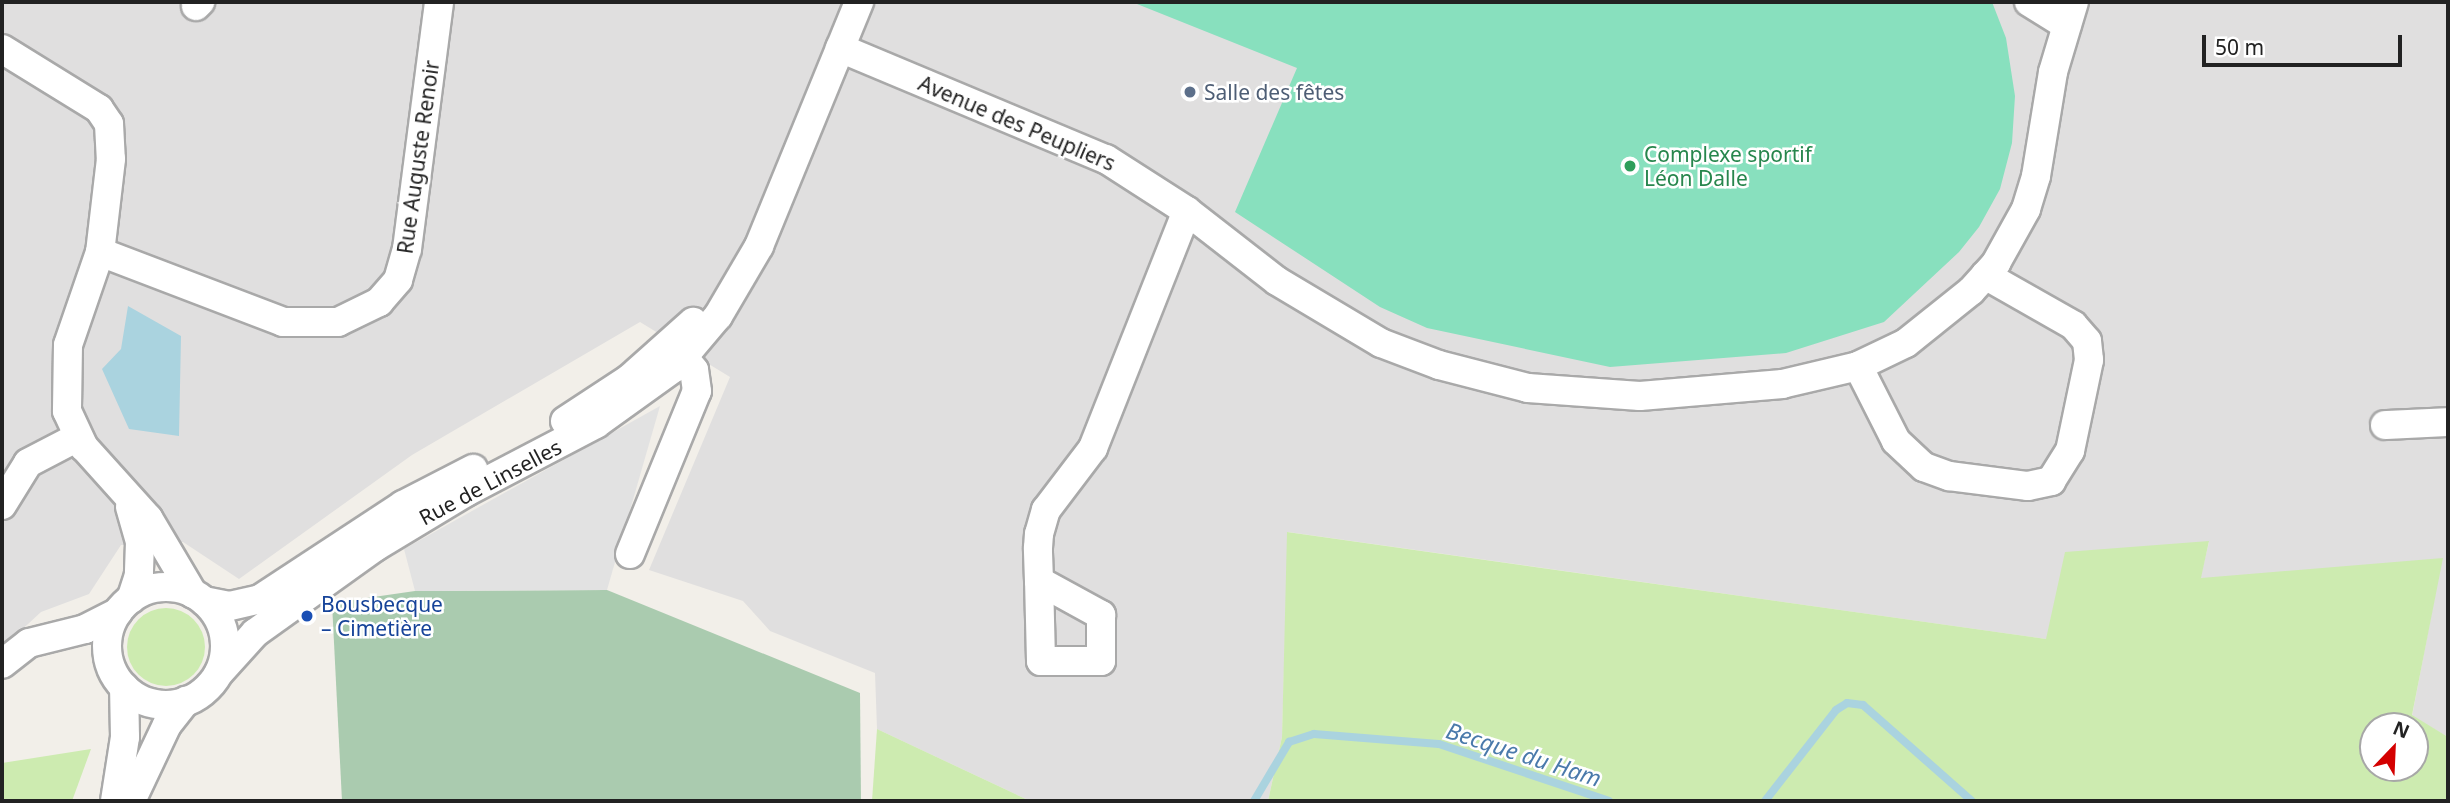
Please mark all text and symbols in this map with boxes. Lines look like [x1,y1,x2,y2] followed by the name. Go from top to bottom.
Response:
[2205,21,2404,65] scale bar
[2215,33,2264,61] text: 50 m
[392,59,444,255] street label: Rue Auguste Renoir
[915,70,1119,176] street label: Avenue des Peupliers
[1204,79,1344,105] place label: Salle des fêtes
[1182,84,1198,100] marker: Salle des fêtes
[1644,141,1812,191] place label: Complexe sportif Léon Dalle
[1622,158,1638,174] marker: Complexe sportif Léon Dalle
[415,434,565,530] street label: Rue de Linselles
[321,591,443,641] place label: Bousbecque – Cimetière
[299,608,315,624] marker: Bousbecque – Cimetière
[2359,712,2429,782] north arrow
[2389,715,2414,744] text: N
[1443,716,1605,792] water label: Becque du Ham

